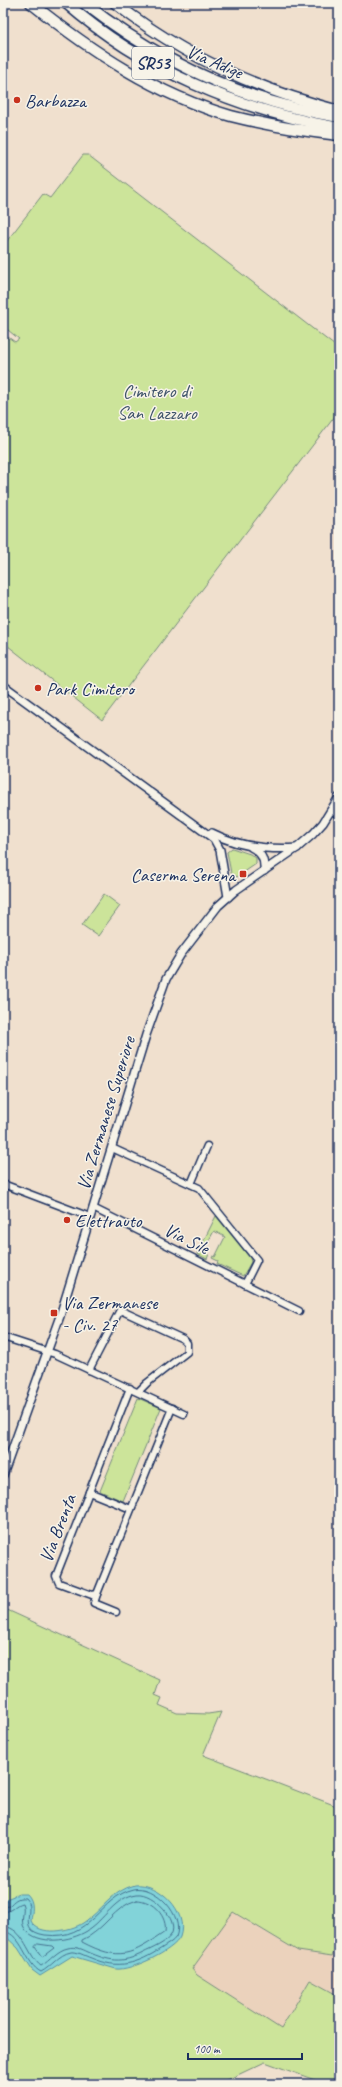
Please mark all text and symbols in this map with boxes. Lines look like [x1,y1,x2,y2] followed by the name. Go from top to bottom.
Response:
[183,39,248,85] street label: Via Adige
[132,47,174,79] road number: SR53
[25,89,88,113] place label: Barbazza
[12,95,22,105] marker: Barbazza
[117,379,198,425] park label: Cimitero di San Lazzaro
[46,677,136,701] place label: Park Cimitero
[33,683,43,693] marker: Park Cimitero
[131,863,237,887] place label: Caserma Serena
[238,869,248,879] marker: Caserma Serena
[71,1032,141,1193] street label: Via Zermanese Superiore
[75,1209,143,1233] place label: Elettrauto
[62,1215,72,1225] marker: Elettrauto
[160,1218,215,1261] street label: Via Sile
[62,1291,159,1337] place label: Via Zermanese - Civ. 27
[49,1308,59,1318] marker: Via Zermanese - Civ. 27
[34,1489,82,1566] street label: Via Brenta
[188,2035,302,2061] scale bar
[194,2041,221,2057] text: 100 m

